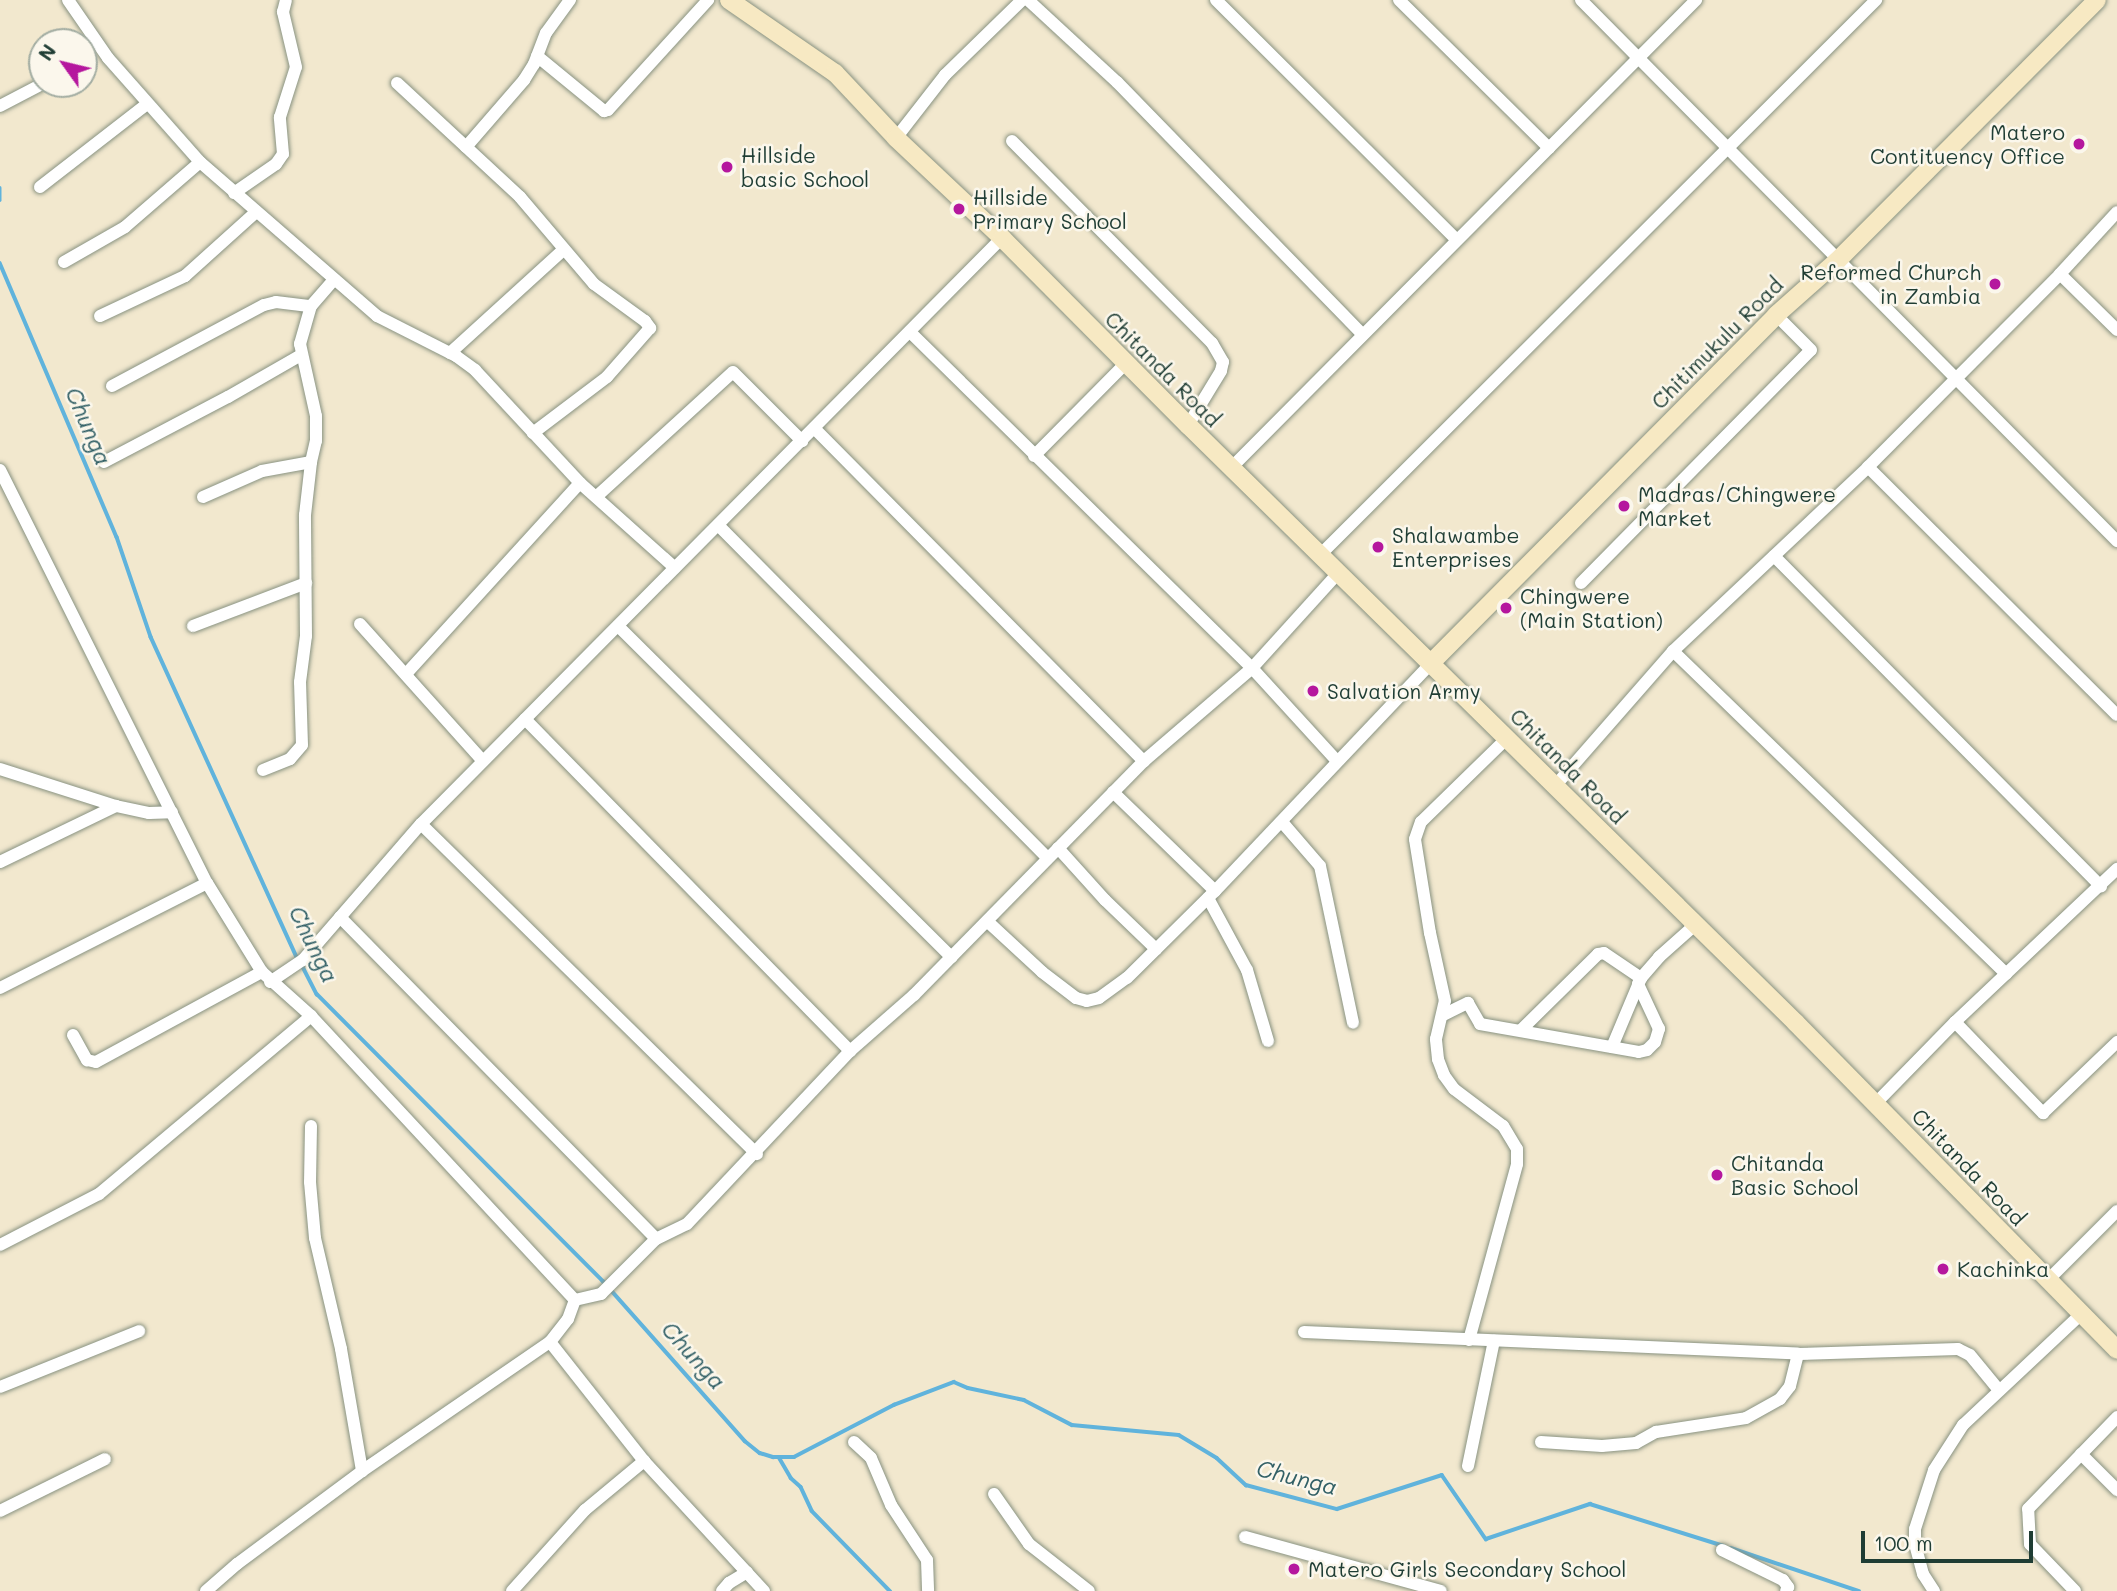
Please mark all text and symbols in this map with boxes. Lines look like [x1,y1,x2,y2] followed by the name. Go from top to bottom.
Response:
[28,28,98,98] north arrow
[32,39,61,65] text: N
[1870,119,2065,169] place label: Matero Contituency Office
[2071,136,2087,152] marker: Matero Contituency Office
[741,142,869,192] place label: Hillside basic School
[719,159,735,175] marker: Hillside basic School
[973,184,1127,234] place label: Hillside Primary School
[951,201,967,217] marker: Hillside Primary School
[1801,259,1981,309] place label: Reformed Church in Zambia
[1646,272,1788,414] street label: Chitimukulu Road
[1987,276,2003,292] marker: Reformed Church in Zambia
[1100,306,1226,432] street label: Chitanda Road
[60,383,118,469] water label: Chunga
[1638,481,1836,531] place label: Madras/Chingwere Market
[1616,498,1632,514] marker: Madras/Chingwere Market
[1392,522,1520,572] place label: Shalawambe Enterprises
[1370,539,1386,555] marker: Shalawambe Enterprises
[1520,583,1663,633] place label: Chingwere (Main Station)
[1498,600,1514,616] marker: Chingwere (Main Station)
[1327,678,1481,704] place label: Salvation Army
[1305,683,1321,699] marker: Salvation Army
[1505,703,1631,829] street label: Chitanda Road
[284,901,344,987] water label: Chunga
[1907,1103,2031,1231] street label: Chitanda Road
[1731,1150,1859,1200] place label: Chitanda Basic School
[1709,1167,1725,1183] marker: Chitanda Basic School
[1957,1256,2049,1282] place label: Kachinka
[1935,1261,1951,1277] marker: Kachinka
[656,1315,732,1395] water label: Chunga
[1254,1454,1340,1500] water label: Chunga
[1865,1518,2036,1562] scale bar
[1874,1529,1933,1556] text: 100 m
[1308,1556,1627,1582] place label: Matero Girls Secondary School
[1286,1561,1302,1577] marker: Matero Girls Secondary School

